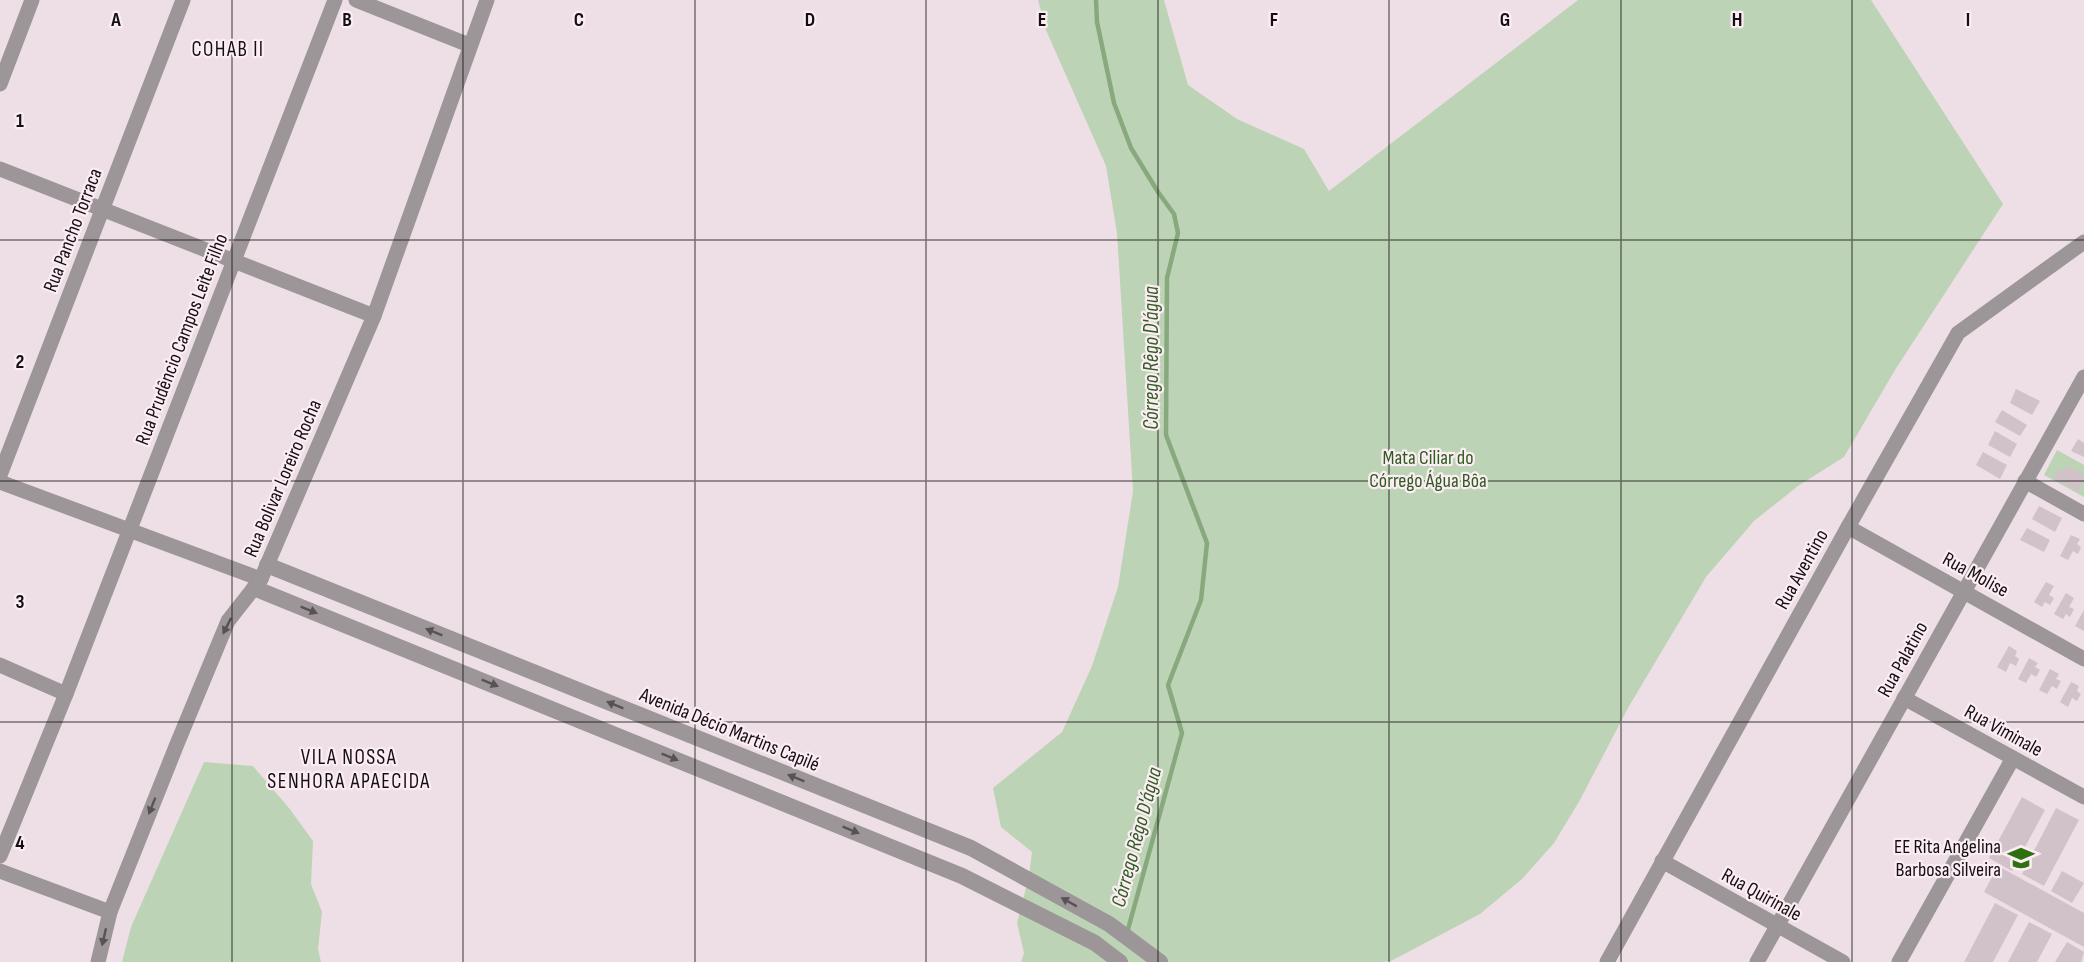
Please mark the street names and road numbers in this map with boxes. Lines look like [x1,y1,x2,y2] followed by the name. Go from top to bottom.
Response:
[38,165,107,296] street label: Rua Pancho Torraca
[131,230,233,448] street label: Rua Prudêncio Campos Leite Filho
[239,396,327,561] street label: Rua Bolivar Loreiro Rocha
[1770,525,1834,614] street label: Rua Aventino
[1938,547,2013,603] street label: Rua Molise
[1872,618,1933,701] street label: Rua Palatino
[635,683,823,777] street label: Avenida Décio Martins Capilé
[1960,700,2047,762] street label: Rua Viminale
[1717,863,1806,927] street label: Rua Quirinale

